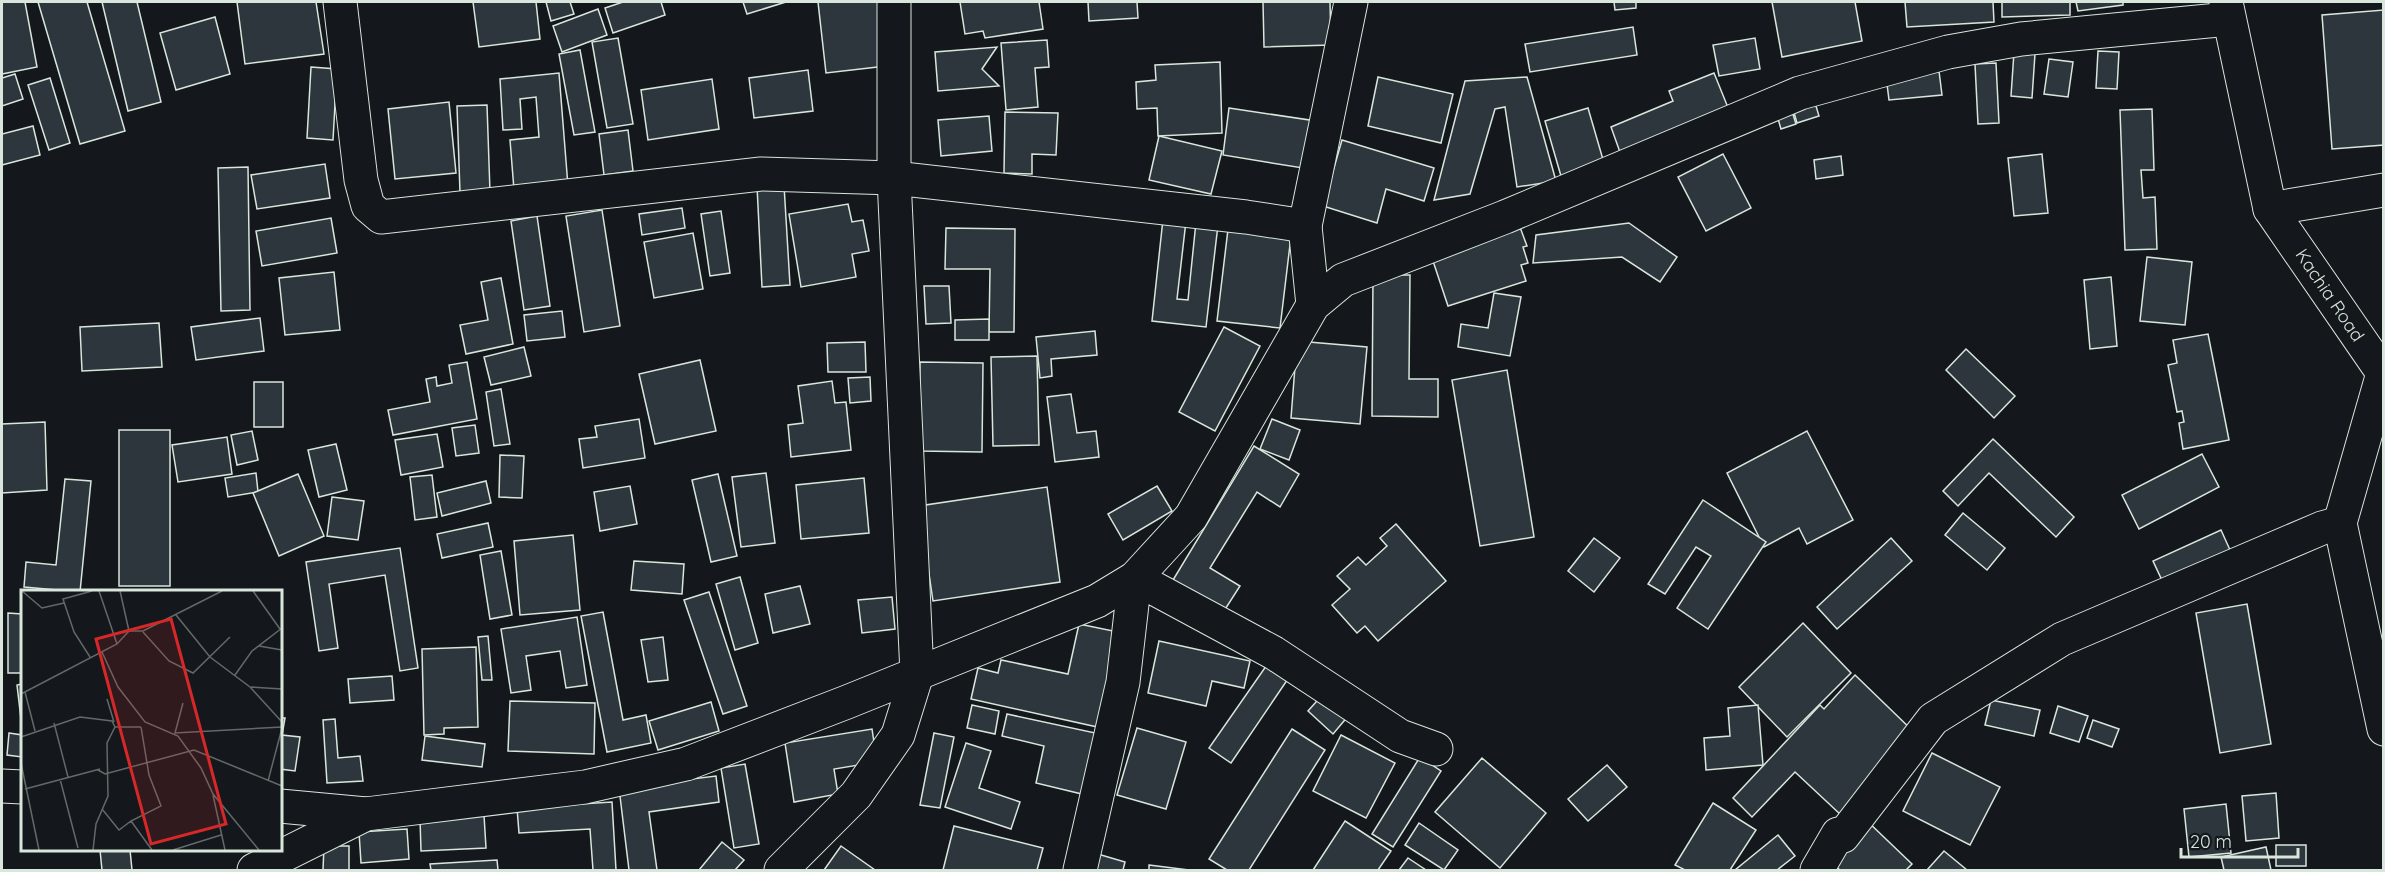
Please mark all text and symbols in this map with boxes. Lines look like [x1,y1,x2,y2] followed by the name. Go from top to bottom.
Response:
[2291,244,2369,346] street label: Kachia Road
[21,590,282,851] inset map
[2181,821,2298,859] scale bar
[2190,830,2232,853] text: 20 m

